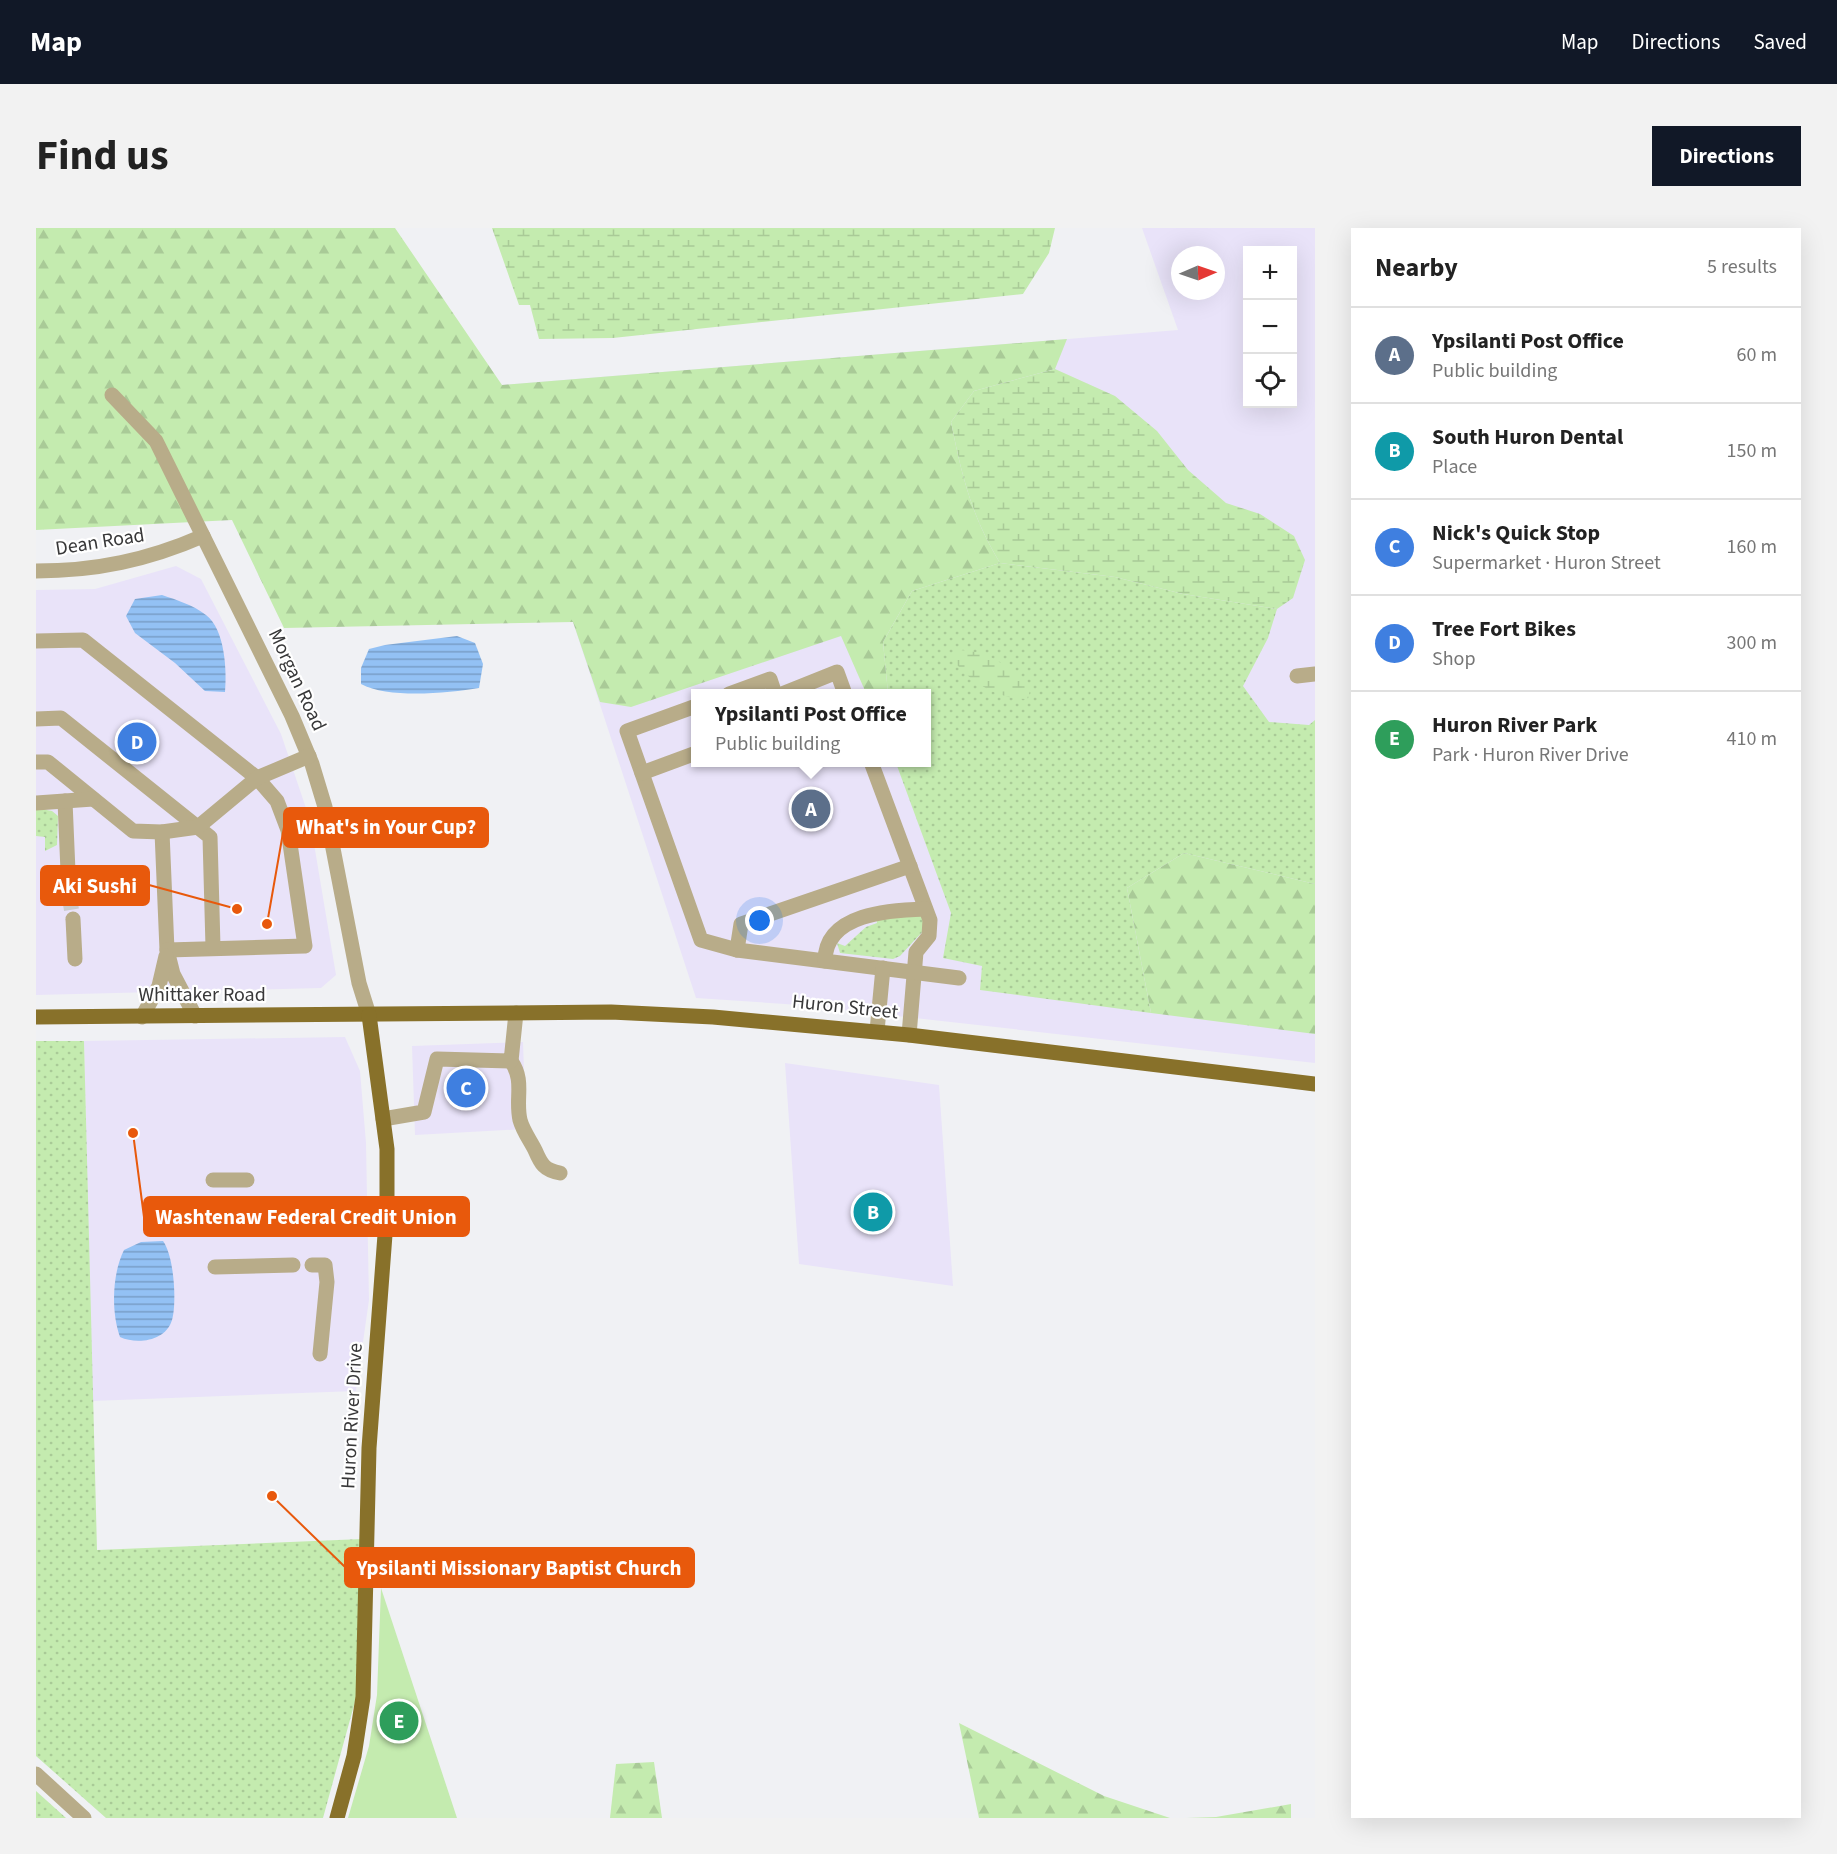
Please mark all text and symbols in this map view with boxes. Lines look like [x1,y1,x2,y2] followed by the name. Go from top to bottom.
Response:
[30,22,82,62] text: Map
[1561,27,1599,57] text: Map
[1632,27,1720,57] text: Directions
[1753,27,1807,57] text: Saved
[36,126,169,186] text: Find us
[1652,126,1801,186] button: Directions
[1171,246,1225,300] north arrow
[1243,246,1297,408] map controls
[1243,246,1297,300] button: +
[1375,249,1458,286] text: Nearby
[1707,253,1777,281] text: 5 results
[1243,300,1297,354] button: −
[1432,325,1624,357] text: Ypsilanti Post Office
[1389,341,1400,369] text: A
[1737,341,1777,369] text: 60 m
[1243,354,1297,408] button: locate
[1432,357,1557,385] text: Public building
[1432,421,1623,453] text: South Huron Dental
[1388,437,1401,465] text: B
[1727,437,1777,465] text: 150 m
[1432,453,1477,481] text: Place
[1432,517,1600,549] text: Nick's Quick Stop
[53,521,147,563] street label: Dean Road
[1389,533,1400,561] text: C
[1727,533,1777,561] text: 160 m
[1432,549,1661,577] text: Supermarket · Huron Street
[1432,613,1576,645] text: Tree Fort Bikes
[261,624,333,736] street label: Morgan Road
[1388,629,1401,657] text: D
[1727,629,1777,657] text: 300 m
[1432,645,1476,673] text: Shop
[691,689,931,767] popup
[715,698,907,730] text: Ypsilanti Post Office
[1432,709,1597,741] text: Huron River Park
[118,720,156,764] pin: D
[1389,725,1400,753] text: E
[1727,725,1777,753] text: 410 m
[715,730,840,758] text: Public building
[1432,741,1629,769] text: Park · Huron River Drive
[792,786,830,832] pin: A
[284,808,488,847] callout: What's in Your Cup?
[296,812,476,842] text: What's in Your Cup?
[41,866,149,905] callout: Aki Sushi
[52,871,137,901] text: Aki Sushi
[745,906,774,935] your location
[138,981,266,1009] street label: Whittaker Road
[791,988,900,1027] street label: Huron Street
[446,1066,486,1110] pin: C
[854,1190,892,1234] pin: B
[144,1197,469,1236] callout: Washtenaw Federal Credit Union
[155,1202,457,1232] text: Washtenaw Federal Credit Union
[334,1342,370,1490] street label: Huron River Drive
[345,1548,694,1587] callout: Ypsilanti Missionary Baptist Church
[355,1553,682,1583] text: Ypsilanti Missionary Baptist Church
[380,1698,418,1744] pin: E

